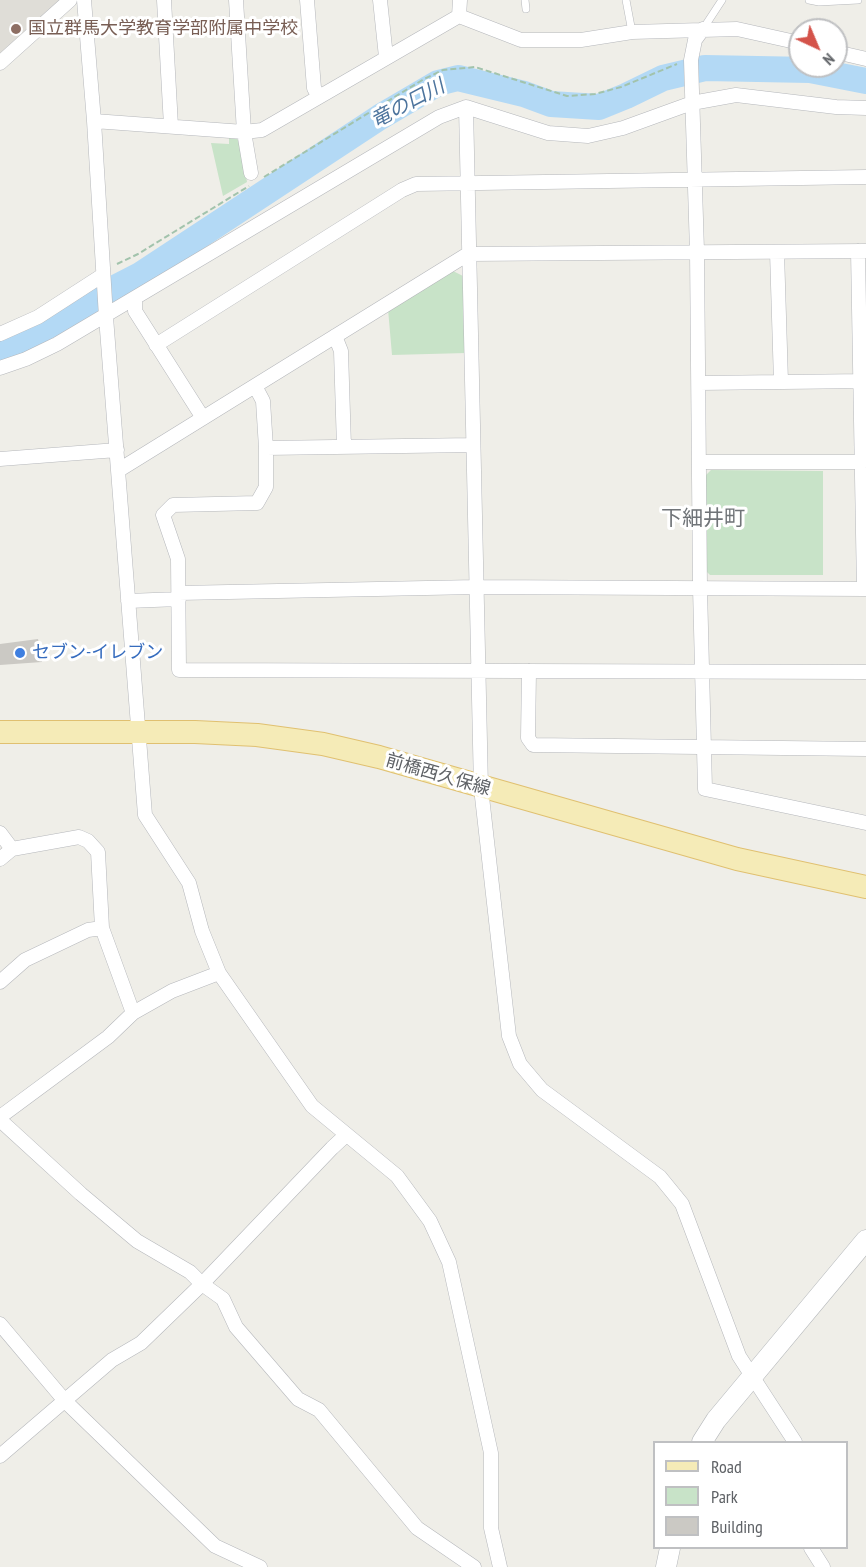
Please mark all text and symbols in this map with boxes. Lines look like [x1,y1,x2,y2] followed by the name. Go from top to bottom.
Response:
[28,18,298,40] place label: 国立群馬大学教育学部附属中学校
[788,18,848,78] north arrow
[9,22,23,36] marker: 国立群馬大学教育学部附属中学校
[819,49,839,70] text: N
[367,75,449,133] water label: 竜の口川
[661,506,745,532] district label: 下細井町
[32,642,163,664] place label: セブン-イレブン
[13,646,27,660] marker: セブン-イレブン
[383,750,493,800] street label: 前橋西久保線
[653,1441,848,1549] legend
[711,1455,742,1478] text: Road
[711,1485,738,1508] text: Park
[711,1515,763,1538] text: Building

